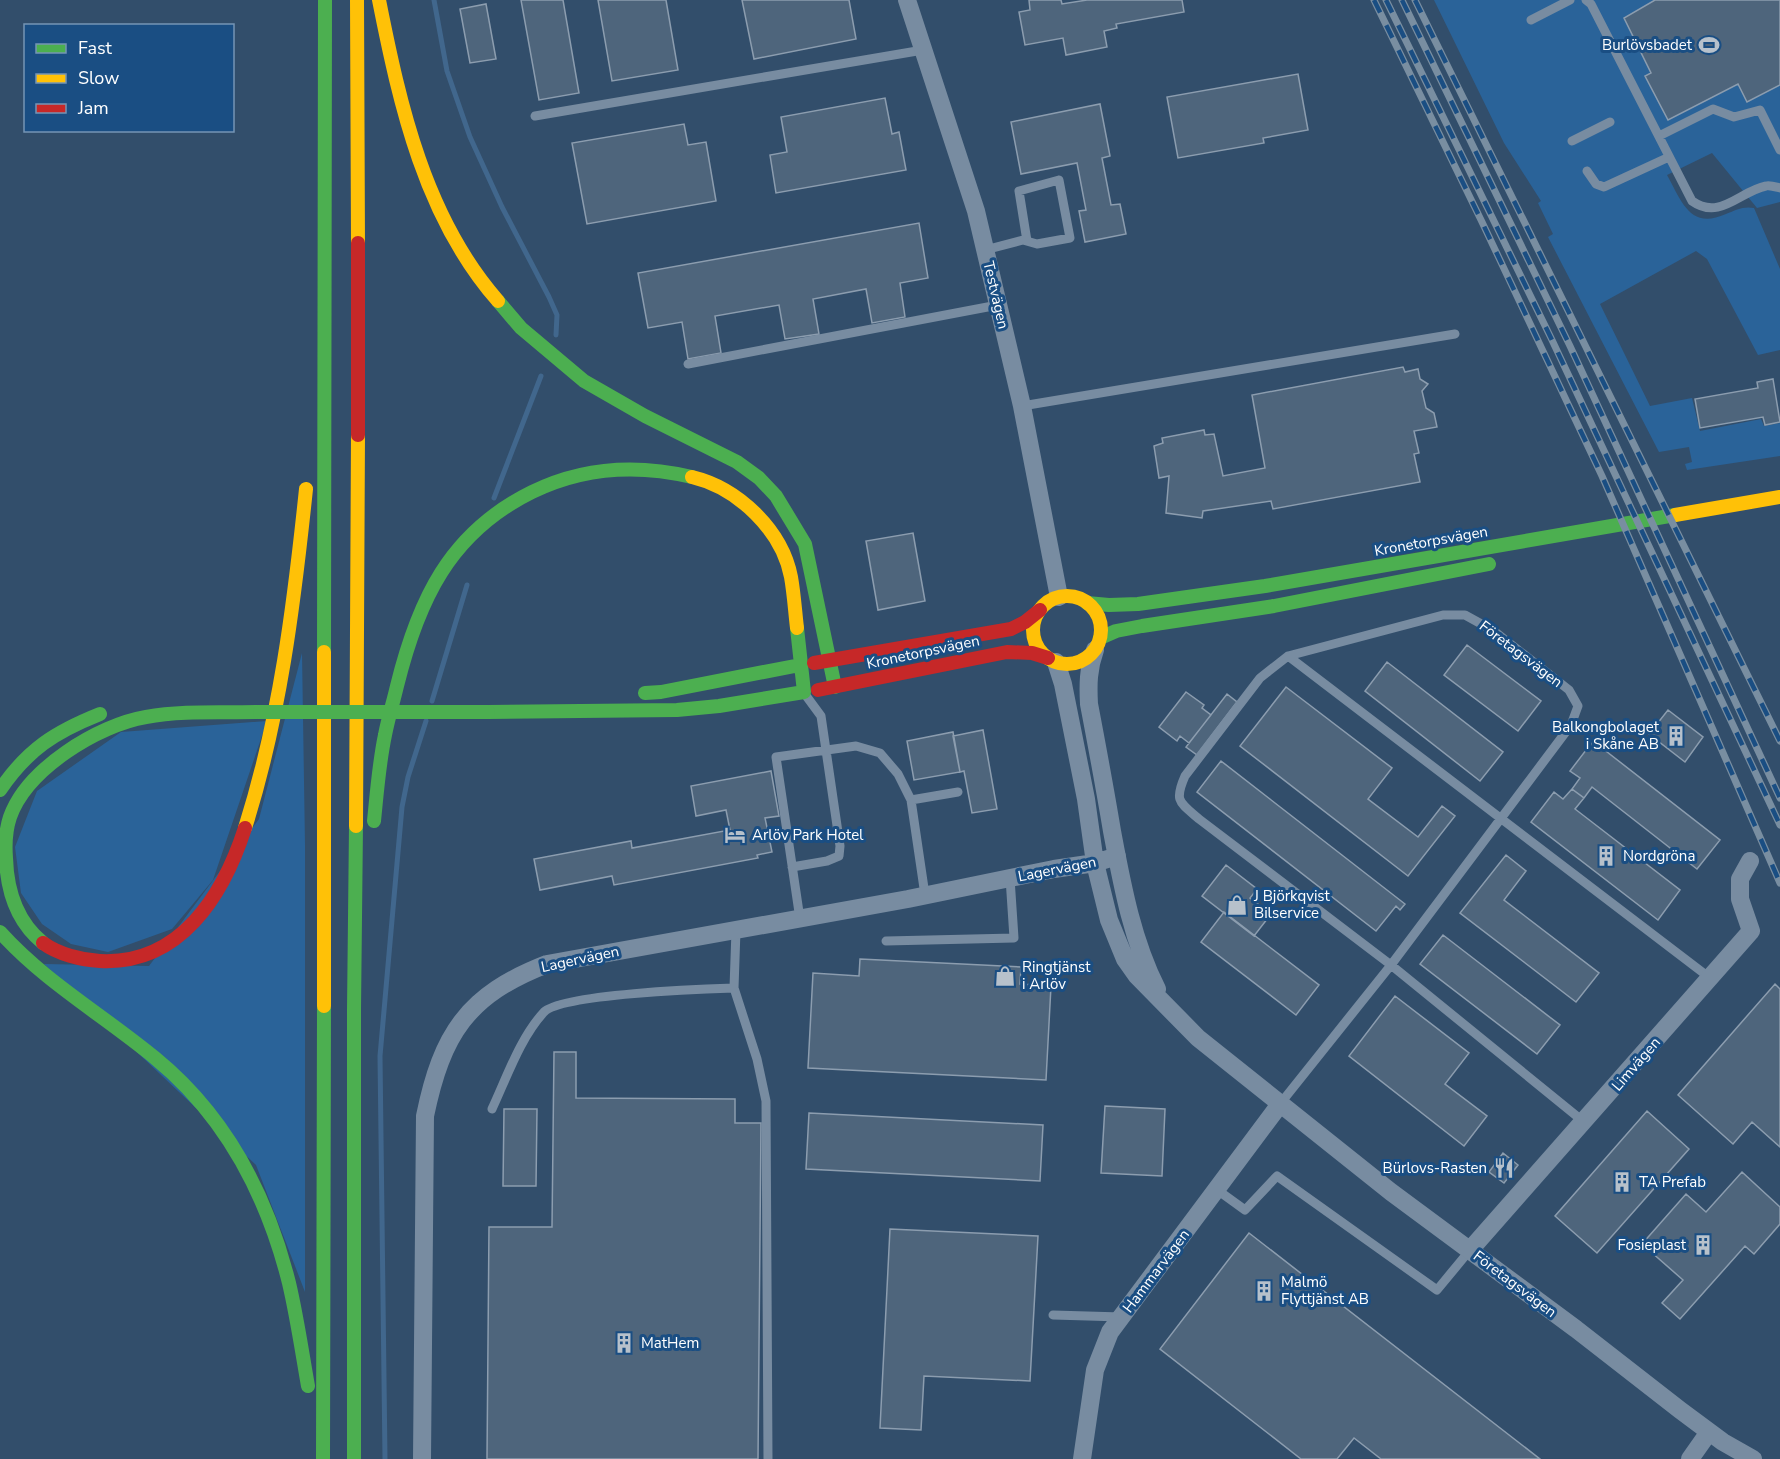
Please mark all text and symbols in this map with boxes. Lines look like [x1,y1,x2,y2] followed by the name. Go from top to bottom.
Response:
[24,24,234,132] legend
[1697,33,1721,57] sports icon: Burlövsbadet
[1602,35,1693,55] place label: Burlövsbadet
[78,36,113,60] text: Fast
[78,66,119,90] text: Slow
[77,96,109,120] text: Jam
[978,259,1014,331] street label: Testvägen
[1373,521,1489,561] street label: Kronetorpsvägen
[1475,616,1567,692] street label: Företagsvägen
[865,630,981,674] street label: Kronetorpsvägen
[1552,717,1660,754] place label: Balkongbolaget i Skåne AB
[1664,724,1688,748] building icon: Balkongbolaget i Skåne AB
[723,823,747,847] hotel icon: Arlöv Park Hotel
[752,825,864,845] place label: Arlöv Park Hotel
[1594,844,1618,868] building icon: Nordgröna
[1623,846,1695,866] place label: Nordgröna
[1016,852,1098,886] street label: Lagervägen
[1253,886,1331,923] place label: J Björkqvist Bilservice
[1225,893,1249,917] shop icon: J Björkqvist Bilservice
[539,941,621,977] street label: Lagervägen
[1022,957,1091,994] place label: Ringtjänst i Arlöv
[993,964,1017,988] shop icon: Ringtjänst i Arlöv
[1607,1033,1665,1095] street label: Limvägen
[1492,1156,1516,1180] restaurant icon: Bürlovs-Rasten
[1383,1158,1487,1178] place label: Bürlovs-Rasten
[1610,1170,1634,1194] building icon: TA Prefab
[1639,1172,1706,1192] place label: TA Prefab
[1118,1225,1194,1317] street label: Hammarvägen
[1691,1233,1715,1257] building icon: Fosieplast
[1618,1235,1687,1255] place label: Fosieplast
[1469,1246,1561,1322] street label: Företagsvägen
[1281,1272,1369,1309] place label: Malmö Flyttjänst AB
[1252,1279,1276,1303] building icon: Malmö Flyttjänst AB
[612,1331,636,1355] building icon: MatHem
[641,1333,699,1353] place label: MatHem

